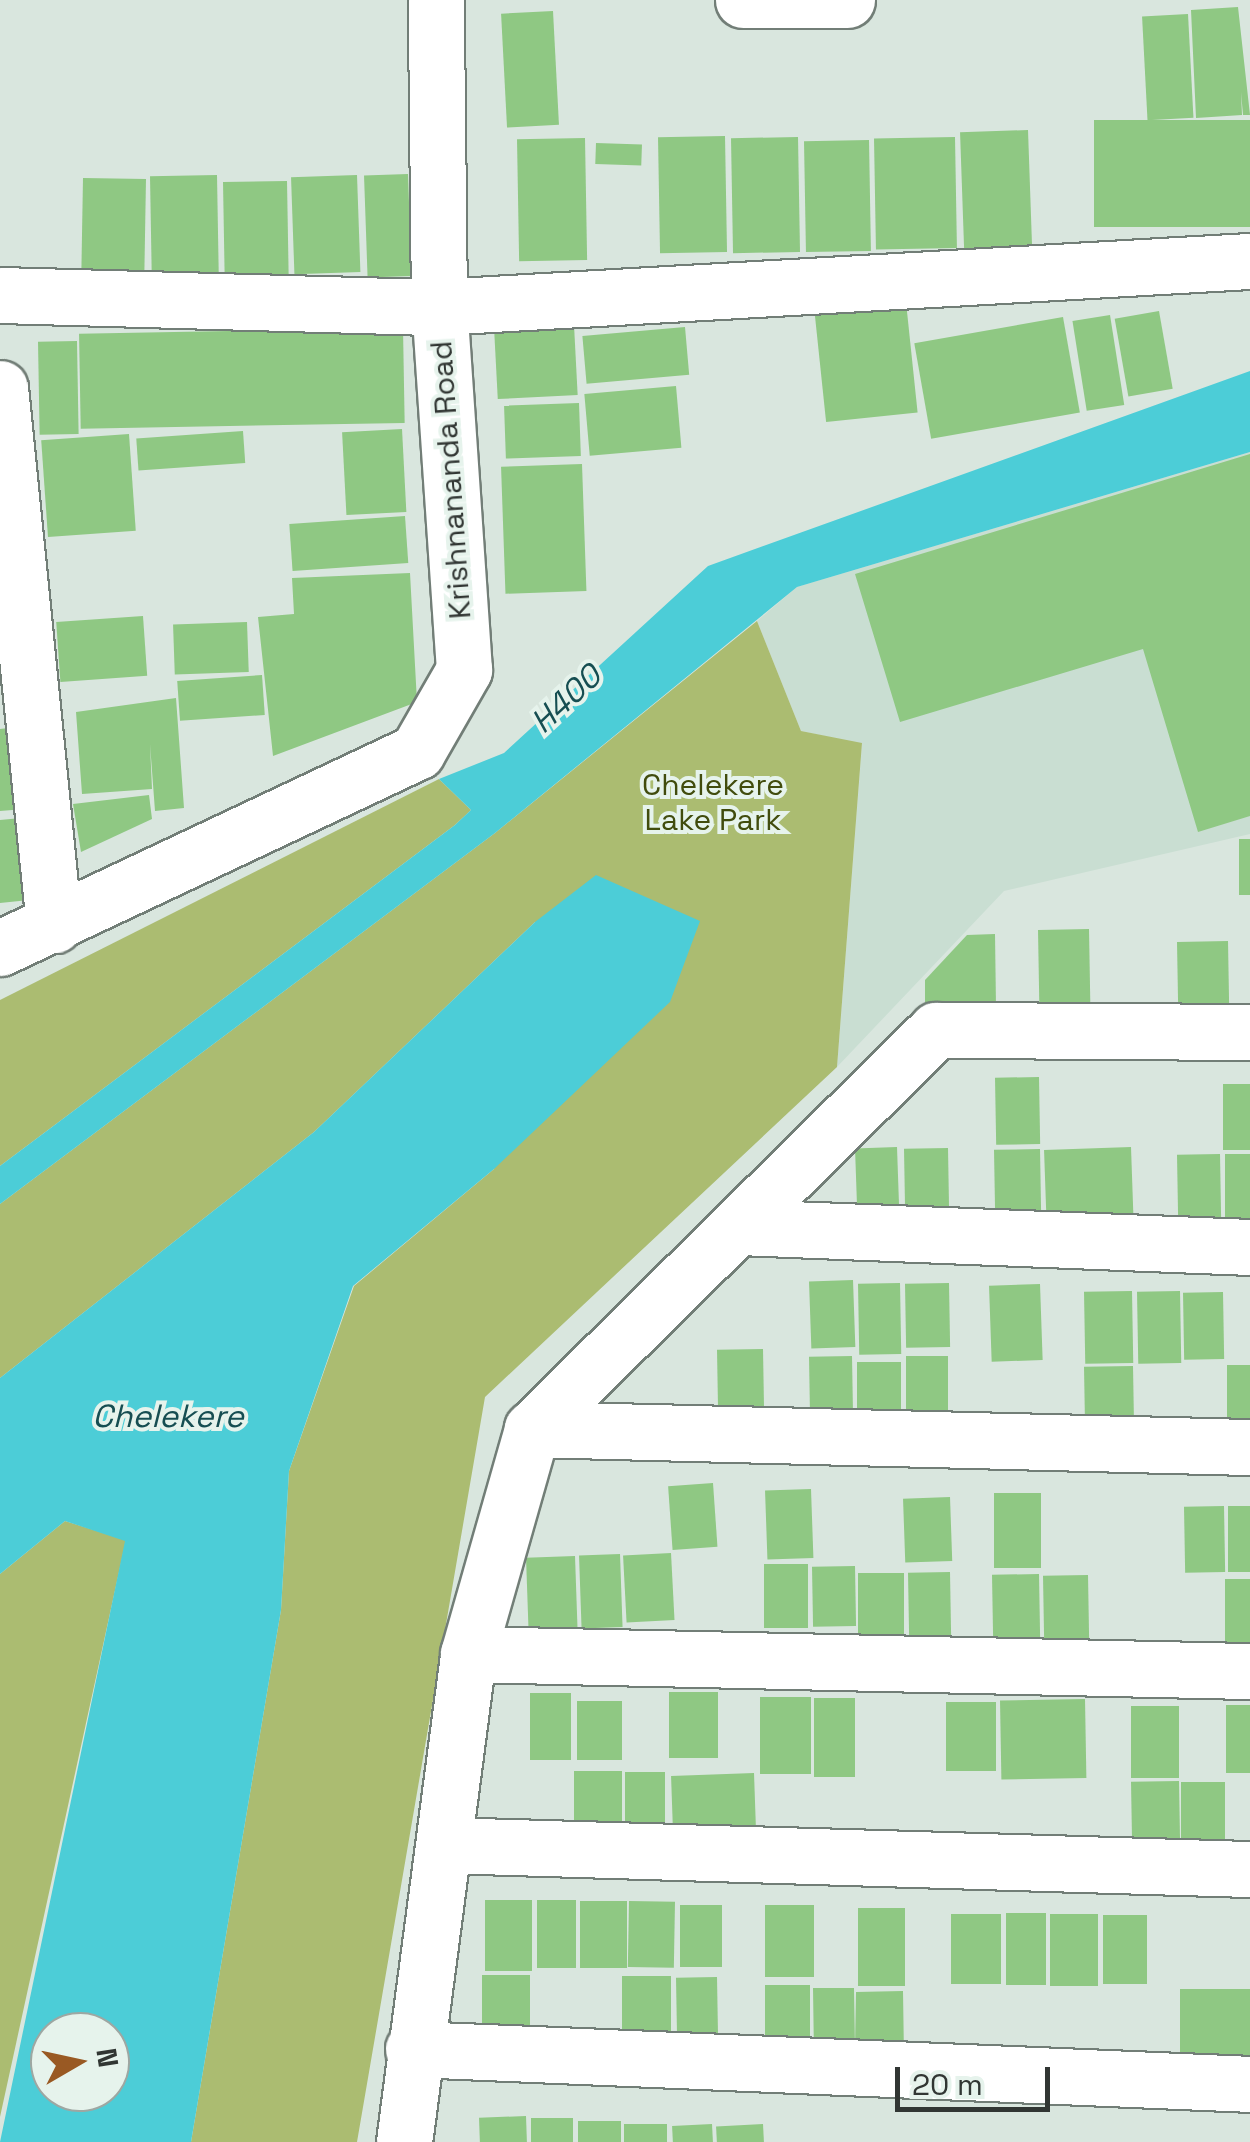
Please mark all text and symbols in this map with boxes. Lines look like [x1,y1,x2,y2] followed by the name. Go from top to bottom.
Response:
[423,340,479,620] street label: Krishnananda Road
[523,657,609,741] water label: H400
[642,767,784,838] park label: Chelekere Lake Park
[92,1397,244,1435] water label: Chelekere
[30,2012,130,2112] north arrow
[88,2046,127,2070] text: N
[900,2047,1055,2109] scale bar
[912,2065,983,2104] text: 20 m

